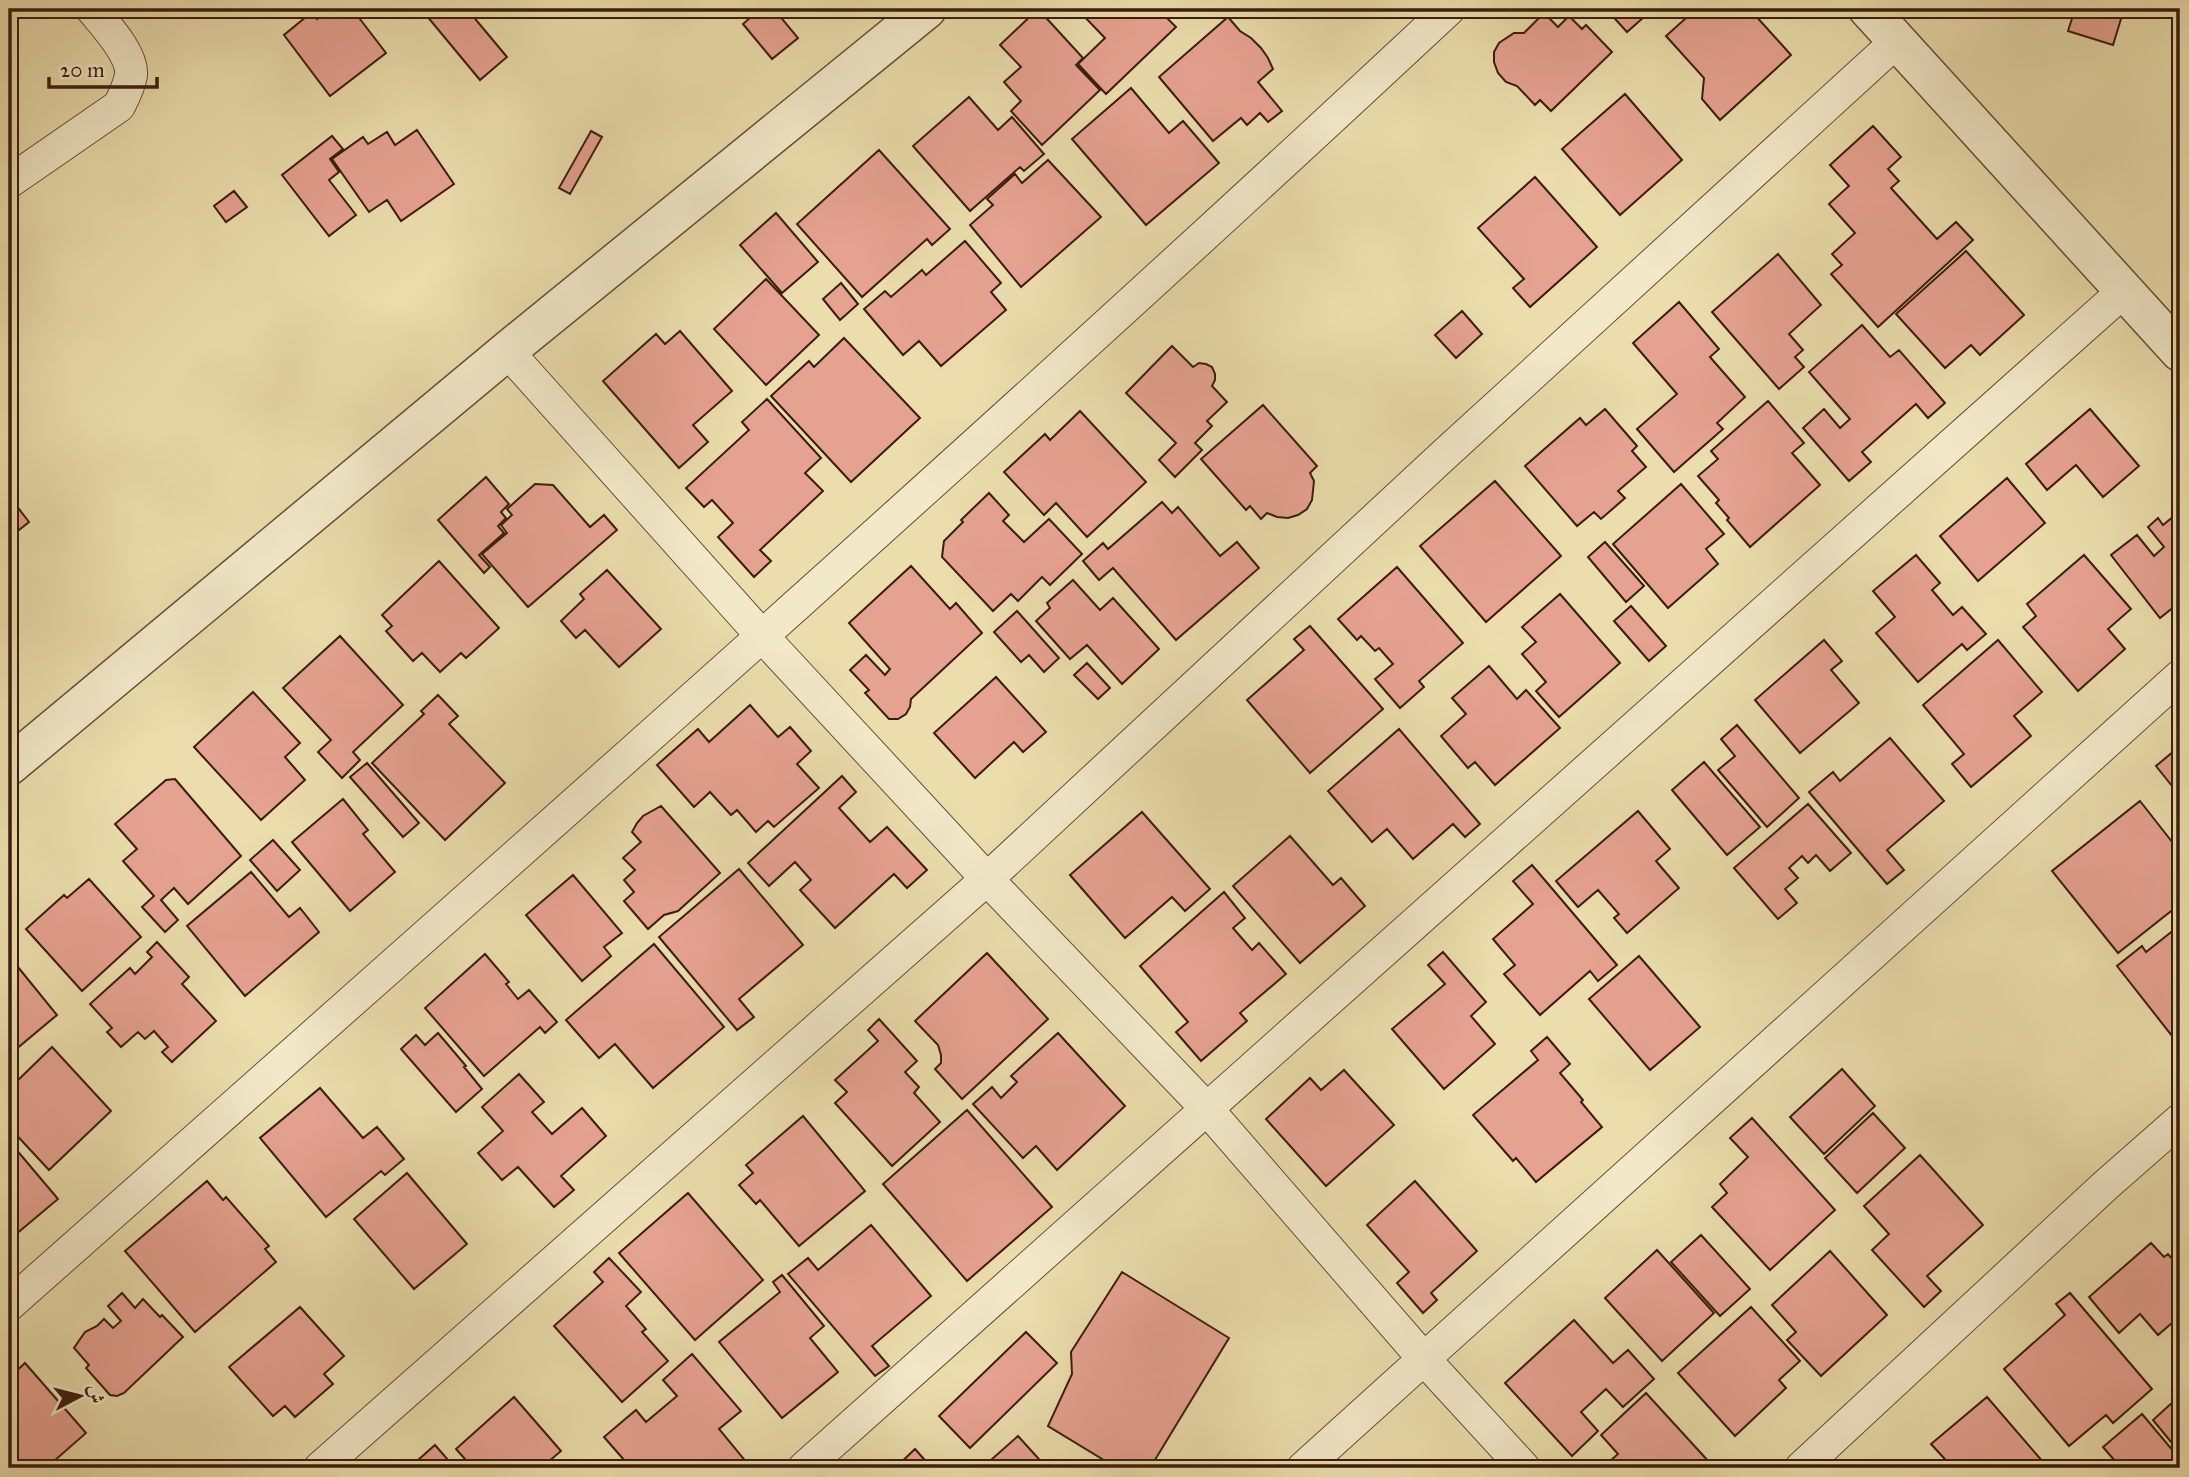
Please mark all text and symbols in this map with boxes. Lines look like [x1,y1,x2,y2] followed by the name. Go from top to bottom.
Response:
[49,46,158,90] scale bar
[60,57,105,83] text: 20 m
[46,1362,116,1432] north arrow
[84,1383,109,1405] text: ش

